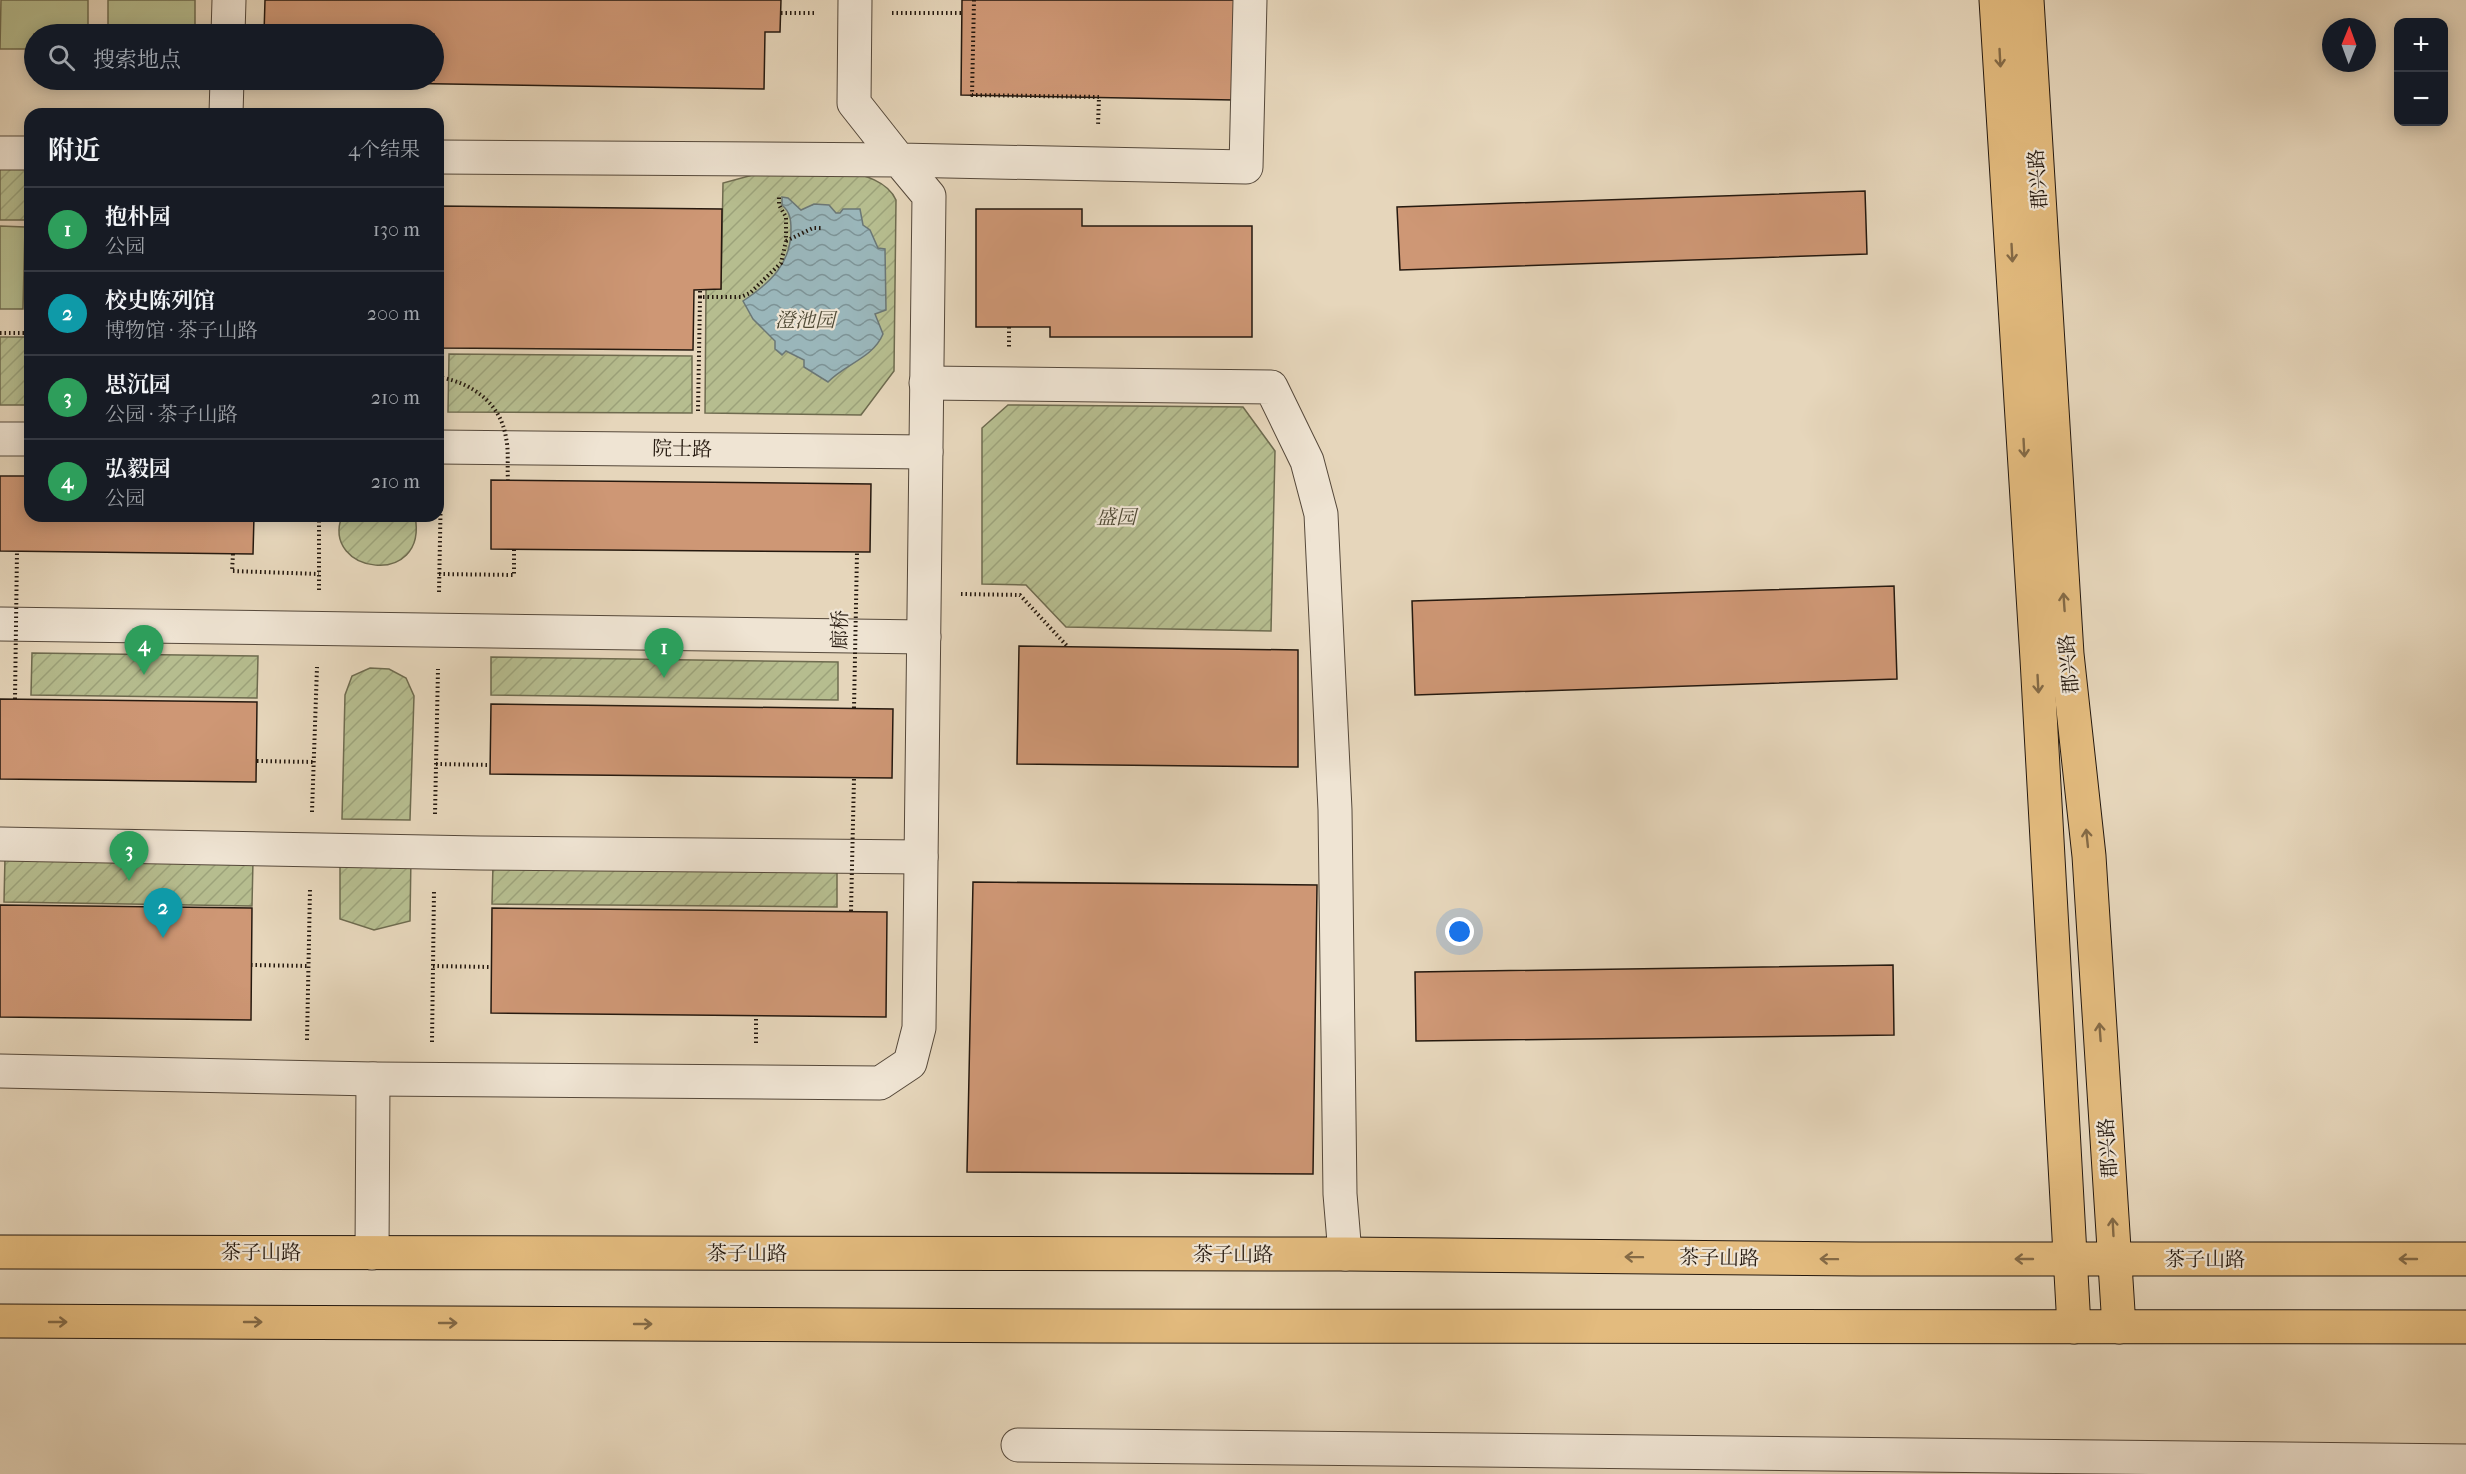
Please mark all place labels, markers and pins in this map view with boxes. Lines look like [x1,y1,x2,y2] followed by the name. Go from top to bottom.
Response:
[124,626,164,675] pin: 4
[644,628,684,678] pin: 1
[110,832,148,881] pin: 3
[144,888,182,938] pin: 2

